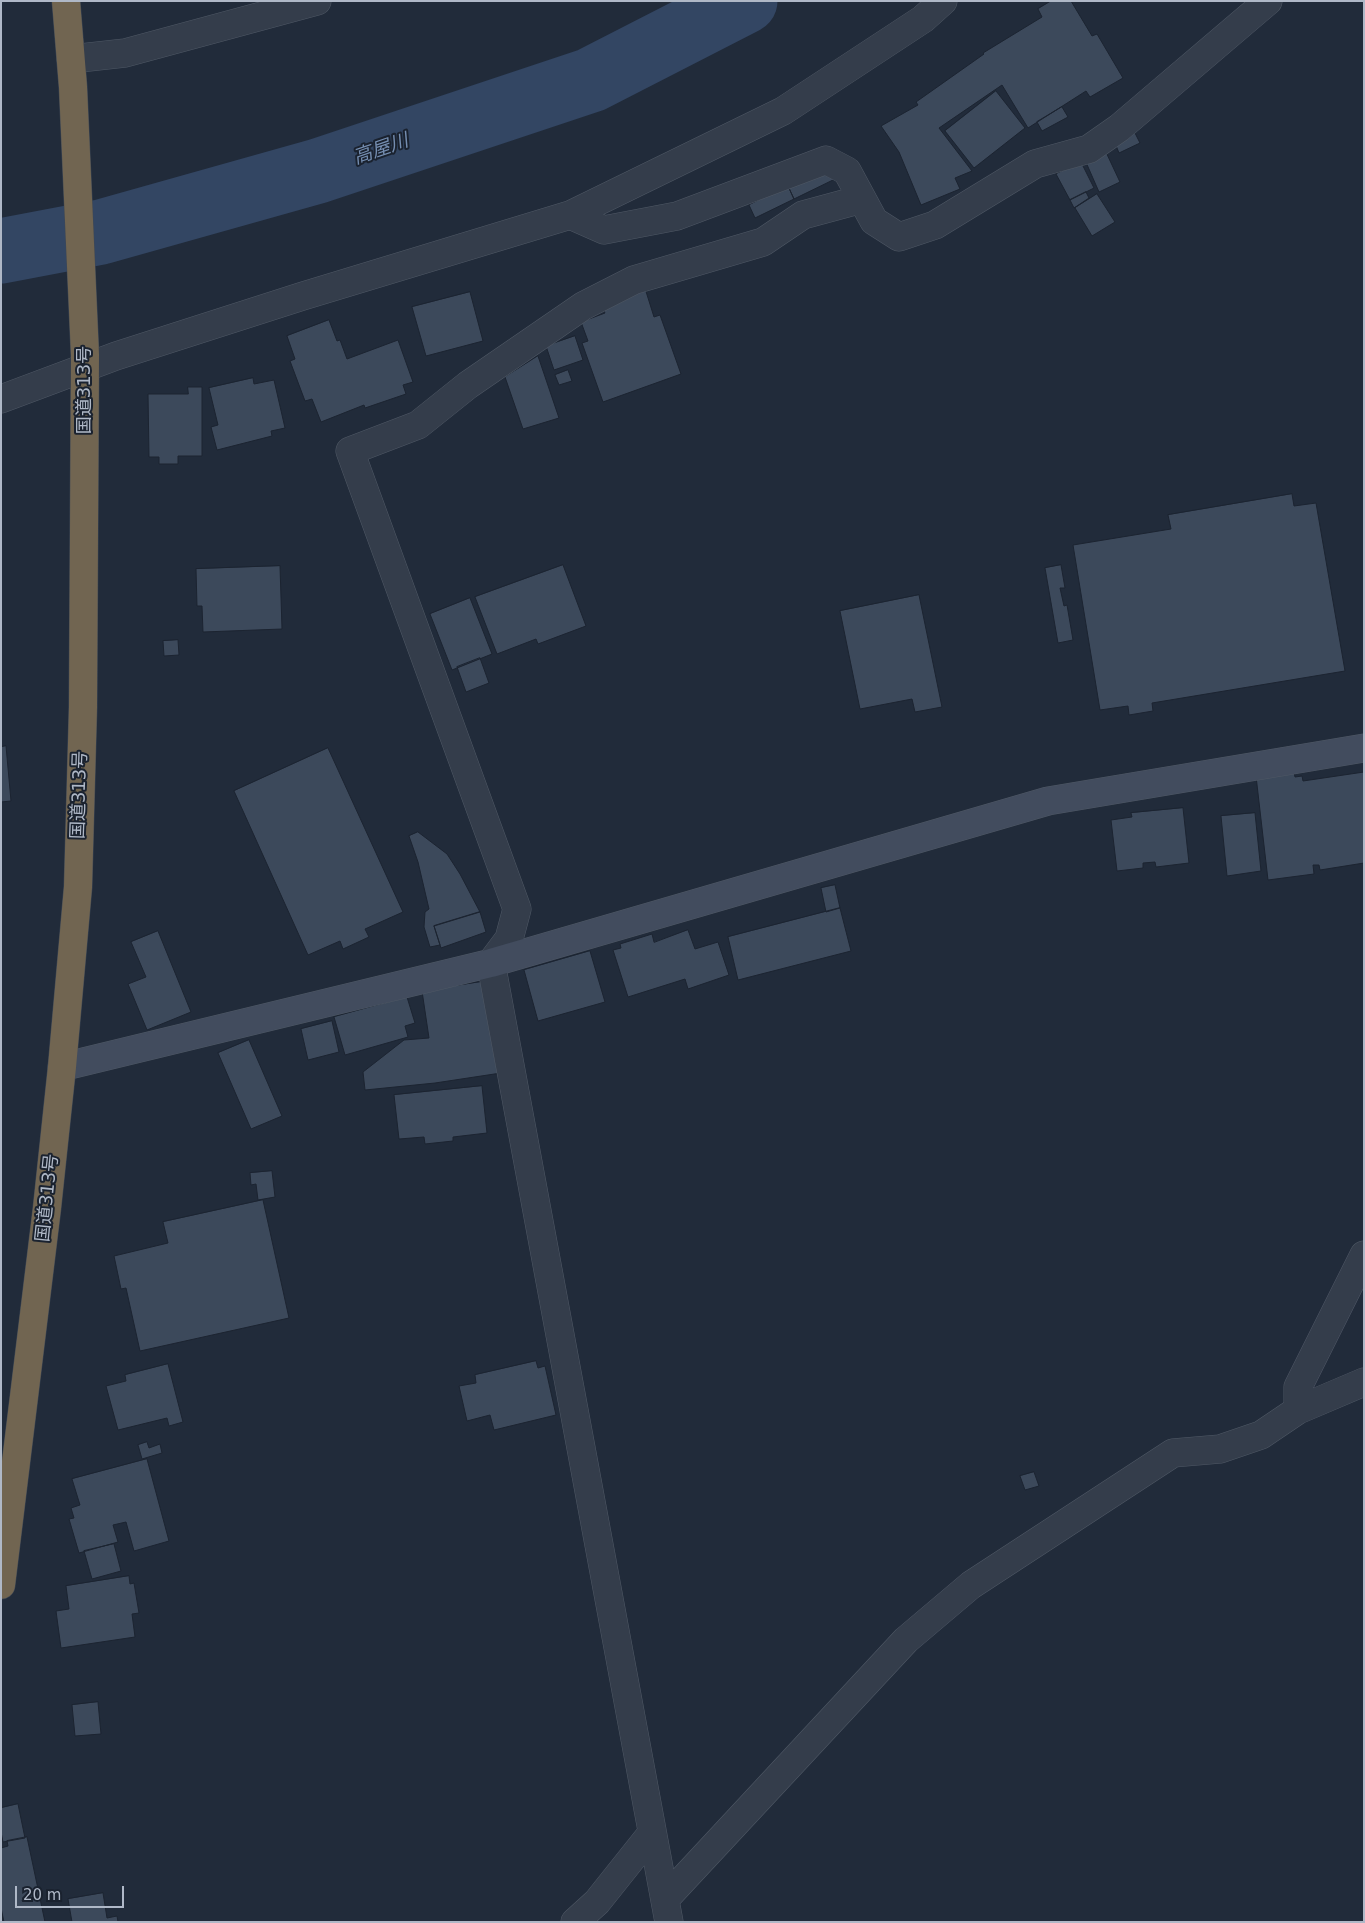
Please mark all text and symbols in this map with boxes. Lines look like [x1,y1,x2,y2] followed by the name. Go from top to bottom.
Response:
[350,130,412,170] water label: 高屋川
[74,346,96,434] street label: 国道313号
[68,750,92,840] street label: 国道313号
[33,1153,63,1243] street label: 国道313号
[18,1876,126,1908] scale bar
[23,1886,61,1904] text: 20 m

